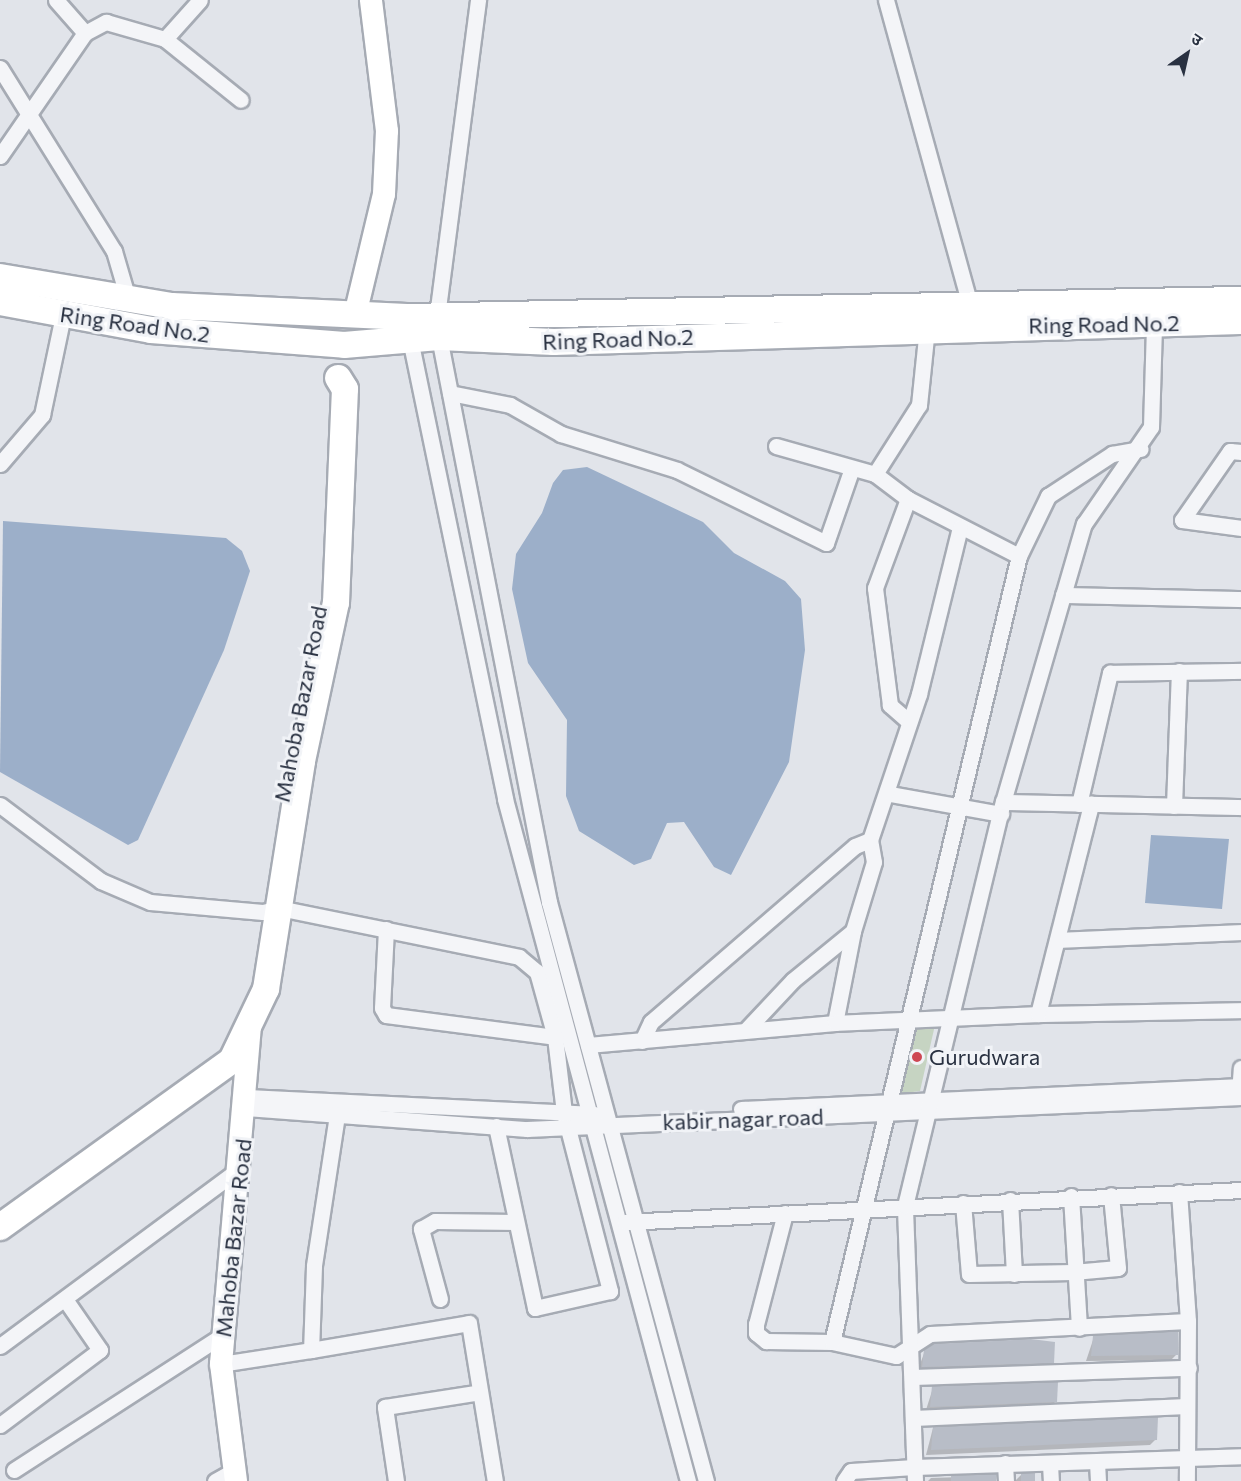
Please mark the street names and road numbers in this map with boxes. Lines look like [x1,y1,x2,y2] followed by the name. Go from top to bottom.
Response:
[58,300,212,348] street label: Ring Road No.2
[1028,309,1180,339] street label: Ring Road No.2
[542,323,694,355] street label: Ring Road No.2
[268,604,332,804] street label: Mahoba Bazar Road
[662,1103,824,1135] street label: kabir nagar road
[209,1137,257,1339] street label: Mahoba Bazar Road

